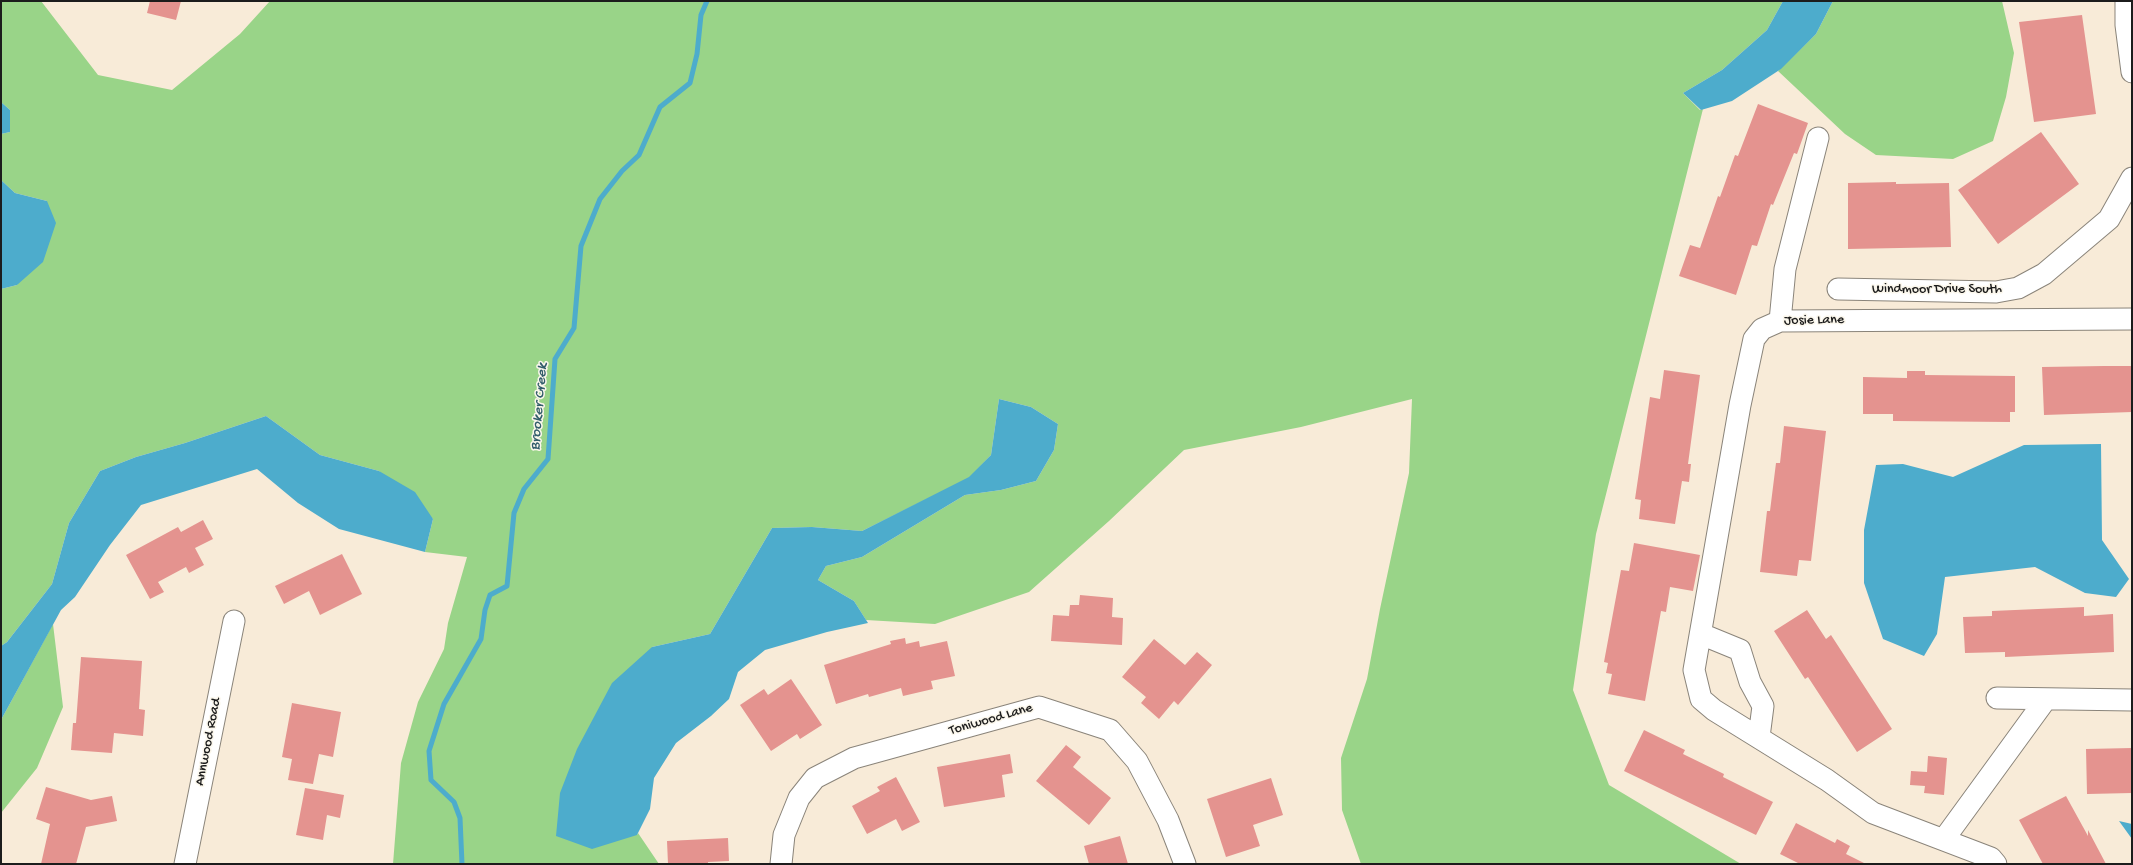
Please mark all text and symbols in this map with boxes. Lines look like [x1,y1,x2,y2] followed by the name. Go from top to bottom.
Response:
[1872,282,2002,298] street label: Windmoor Drive South
[1784,312,1844,330] street label: Josie Lane
[527,363,553,451] water label: Brooker Creek
[192,697,226,787] street label: Annwood Road
[947,700,1035,740] street label: Toniwood Lane

